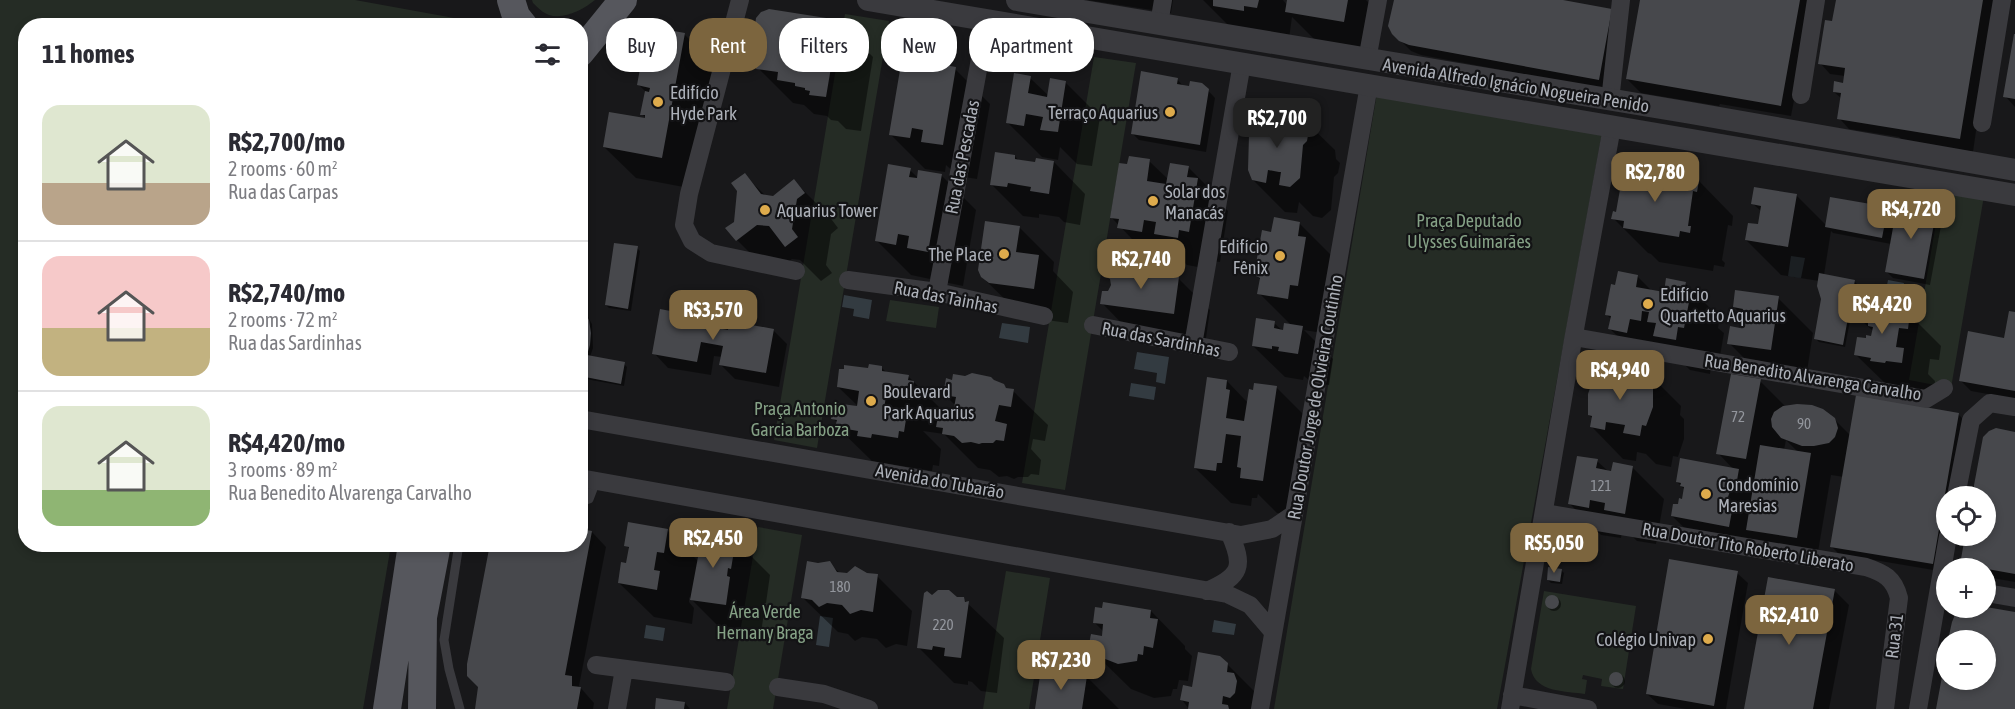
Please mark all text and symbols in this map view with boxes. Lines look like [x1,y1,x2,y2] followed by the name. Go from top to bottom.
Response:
[606,18,677,72] chip: Buy
[689,18,767,72] chip: Rent
[779,18,869,72] chip: Filters
[881,18,957,72] chip: New
[969,18,1094,72] chip: Apartment
[531,38,564,71] icon: filters
[42,39,135,69] text: 11 homes
[1381,54,1651,116] street label: Avenida Alfredo Ignácio Nogueira Penido
[670,82,737,124] place label: Edifício Hyde Park
[651,95,665,109] marker: Edifício Hyde Park
[941,98,983,216] street label: Rua das Pescadas
[1222,98,1332,149] pin: R$2,700
[1048,102,1158,123] place label: Terraço Aquarius
[1163,105,1177,119] marker: Terraço Aquarius
[1247,106,1307,129] text: R$2,700
[228,127,345,157] text: R$2,700/mo
[90,129,162,201] icon: home
[1600,152,1710,203] pin: R$2,780
[228,157,338,180] text: 2 rooms · 60 m²
[1625,160,1685,183] text: R$2,780
[228,180,338,203] text: Rua das Carpas
[1165,181,1225,223] place label: Solar dos Manacás
[1856,189,1966,240] pin: R$4,720
[1146,194,1160,208] marker: Solar dos Manacás
[1881,197,1941,220] text: R$4,720
[777,200,878,221] place label: Aquarius Tower
[758,203,772,217] marker: Aquarius Tower
[1407,210,1531,252] park label: Praça Deputado Ulysses Guimarães
[1219,236,1268,278] place label: Edifício Fênix
[1086,239,1196,290] pin: R$2,740
[928,244,992,265] place label: The Place
[997,247,1011,261] marker: The Place
[1111,247,1171,270] text: R$2,740
[1273,249,1287,263] marker: Edifício Fênix
[1283,273,1347,521] street label: Rua Doutor Jorge de Olvieira Coutinho
[892,277,1000,317] street label: Rua das Tainhas
[228,278,345,308] text: R$2,740/mo
[90,280,162,352] icon: home
[1660,284,1786,326] place label: Edifício Quartetto Aquarius
[1827,284,1937,335] pin: R$4,420
[658,290,768,341] pin: R$3,570
[1852,292,1912,315] text: R$4,420
[1641,297,1655,311] marker: Edifício Quartetto Aquarius
[683,298,743,321] text: R$3,570
[228,308,338,331] text: 2 rooms · 72 m²
[1100,317,1222,361] street label: Rua das Sardinhas
[228,331,362,354] text: Rua das Sardinhas
[1703,349,1923,405] street label: Rua Benedito Alvarenga Carvalho
[1565,350,1675,401] pin: R$4,940
[1590,358,1650,381] text: R$4,940
[883,381,974,423] place label: Boulevard Park Aquarius
[864,394,878,408] marker: Boulevard Park Aquarius
[751,398,849,440] park label: Praça Antonio Garcia Barboza
[1731,408,1745,425] house number: 72
[1797,415,1811,432] house number: 90
[228,428,345,458] text: R$4,420/mo
[90,430,162,502] icon: home
[228,458,338,481] text: 3 rooms · 89 m²
[874,459,1006,503] street label: Avenida do Tubarão
[1718,474,1799,516] place label: Condomínio Maresias
[1590,477,1612,494] house number: 121
[228,481,472,504] text: Rua Benedito Alvarenga Carvalho
[1936,486,1996,690] map controls
[1936,486,1996,546] button: locate
[1699,487,1713,501] marker: Condomínio Maresias
[658,518,768,569] pin: R$2,450
[1641,518,1855,576] street label: Rua Doutor Tito Roberto Liberato
[1499,523,1609,574] pin: R$5,050
[683,526,743,549] text: R$2,450
[1524,531,1584,554] text: R$5,050
[1936,558,1996,618] button: +
[829,578,851,595] house number: 180
[1734,595,1844,646] pin: R$2,410
[716,601,814,643] park label: Área Verde Hernany Braga
[1759,603,1819,626] text: R$2,410
[1881,612,1907,660] street label: Rua 31
[932,616,954,633] house number: 220
[1596,629,1696,650] place label: Colégio Univap
[1936,630,1996,690] button: −
[1701,632,1715,646] marker: Colégio Univap
[1006,640,1116,691] pin: R$7,230
[1031,648,1091,671] text: R$7,230

